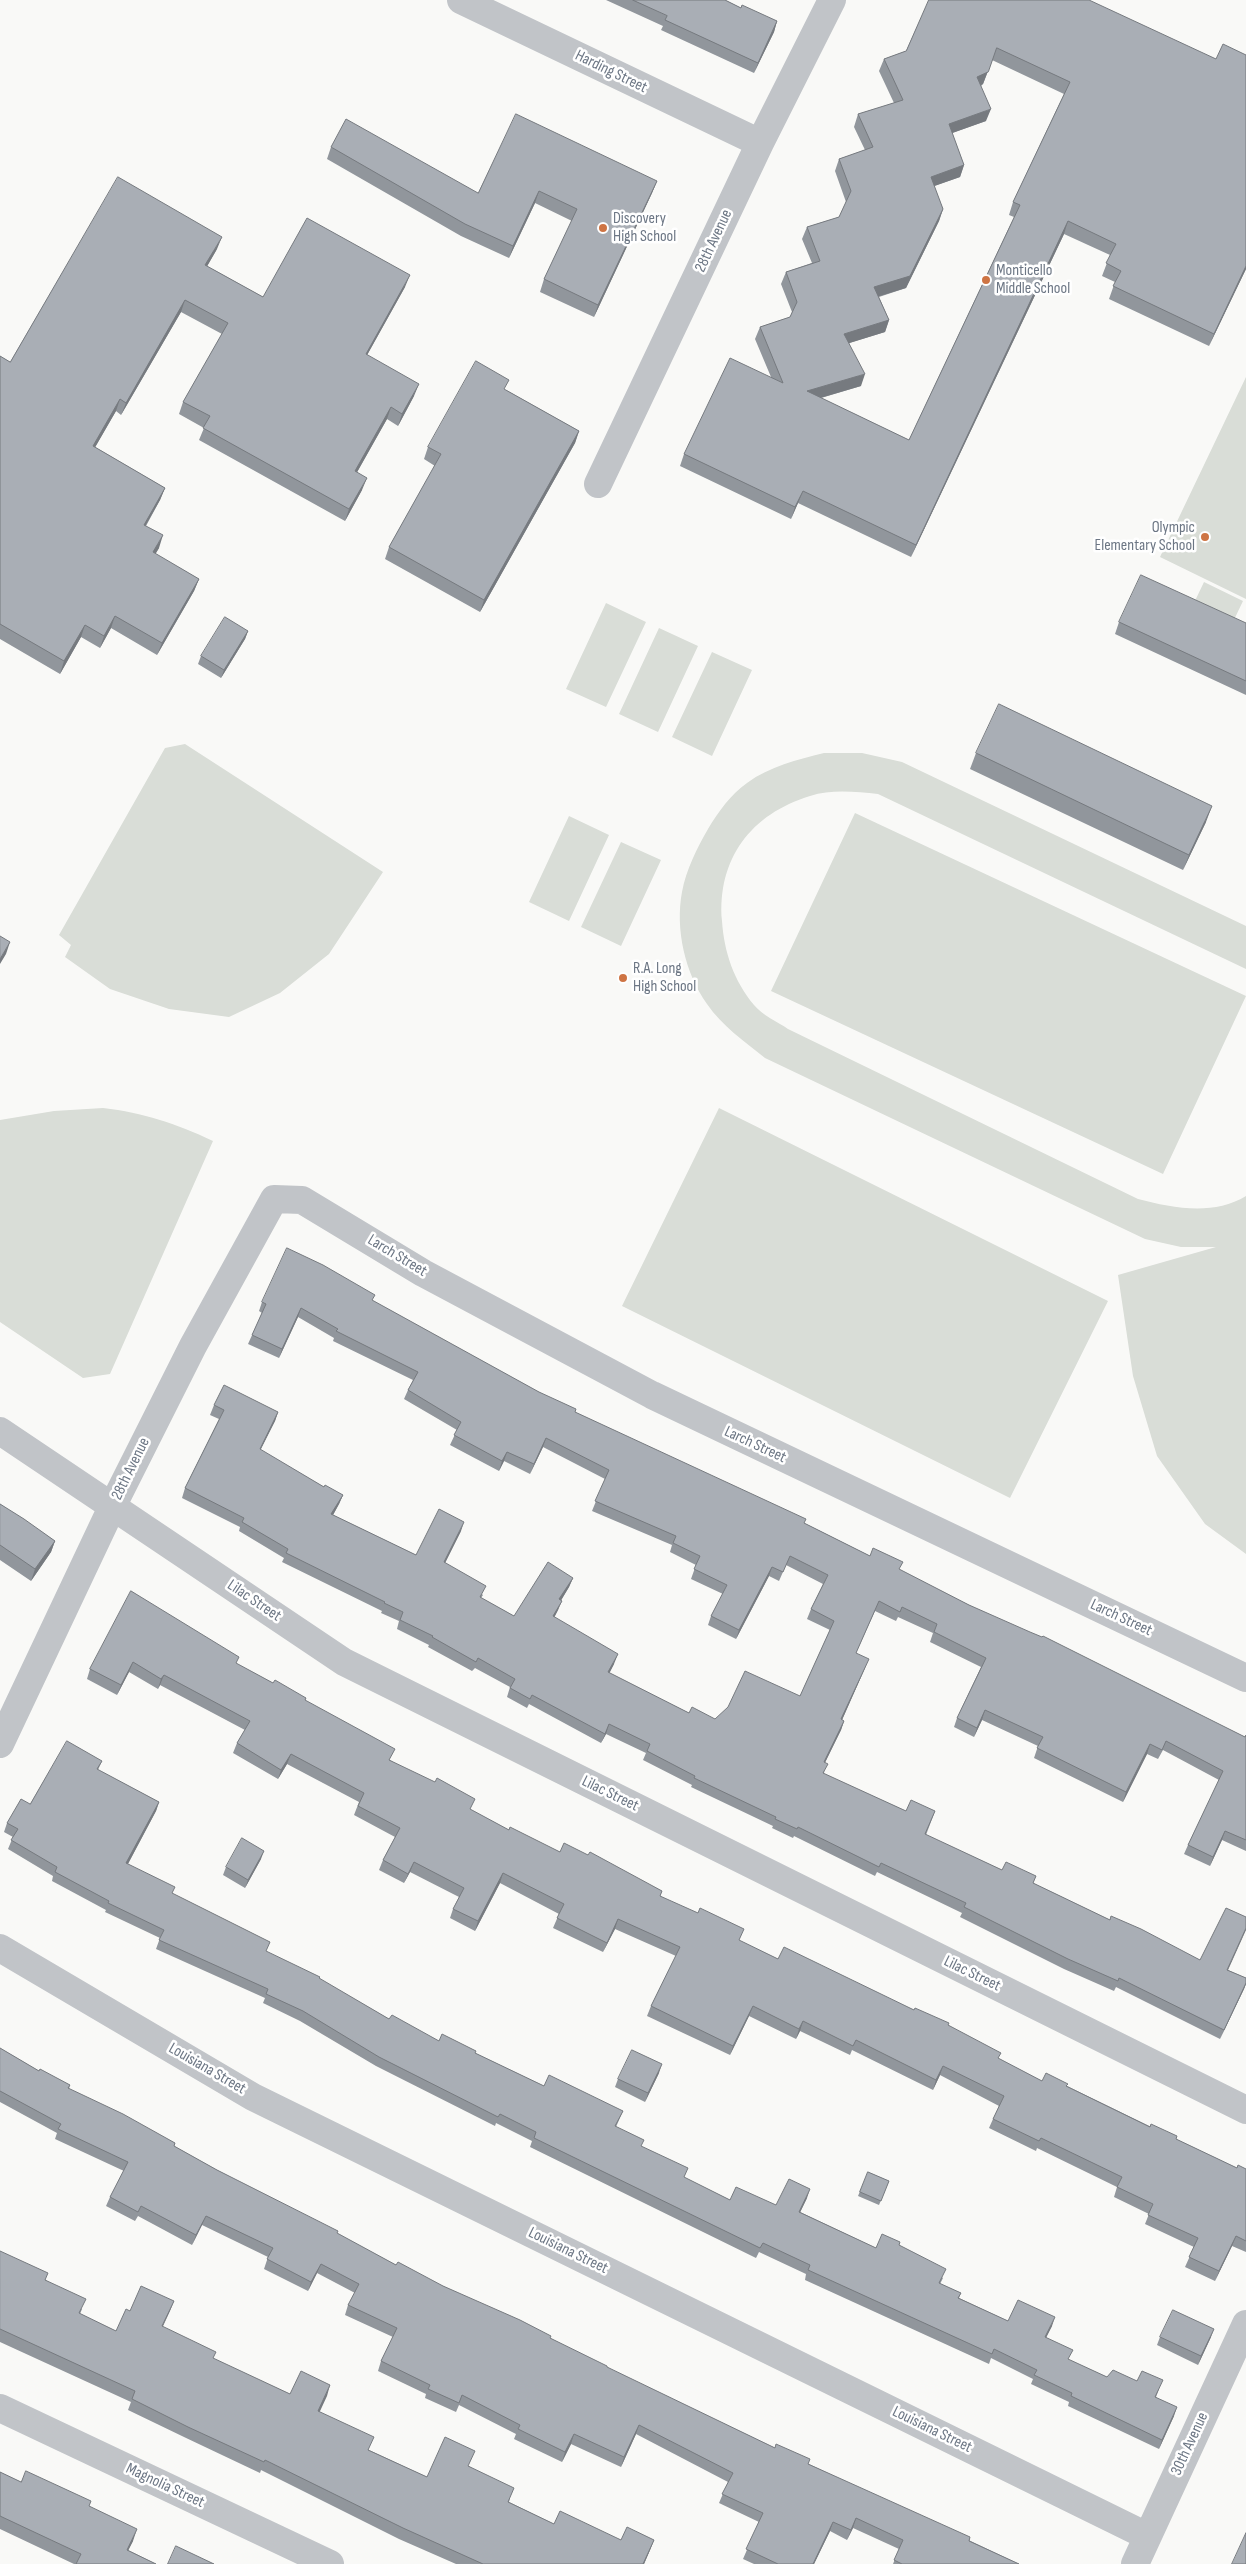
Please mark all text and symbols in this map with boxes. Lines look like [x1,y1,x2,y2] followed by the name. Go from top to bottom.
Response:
[572,46,650,98] street label: Harding Street
[691,207,737,275] street label: 28th Avenue
[613,209,676,247] place label: Discovery High School
[597,222,609,234] marker: Discovery High School
[996,261,1070,299] place label: Monticello Middle School
[980,274,992,286] marker: Monticello Middle School
[1095,518,1195,556] place label: Olympic Elementary School
[1199,531,1211,543] marker: Olympic Elementary School
[633,959,696,997] place label: R.A. Long High School
[617,972,629,984] marker: R.A. Long High School
[364,1231,430,1281] street label: Larch Street
[721,1422,789,1468] street label: Larch Street
[108,1435,154,1503] street label: 28th Avenue
[223,1576,285,1626] street label: Lilac Street
[1087,1595,1155,1641] street label: Larch Street
[578,1772,642,1816] street label: Lilac Street
[940,1952,1004,1996] street label: Lilac Street
[165,2039,249,2099] street label: Louisiana Street
[525,2223,611,2279] street label: Louisiana Street
[889,2402,975,2458] street label: Louisiana Street
[1167,2409,1213,2479] street label: 30th Avenue
[123,2459,207,2513] street label: Magnolia Street

